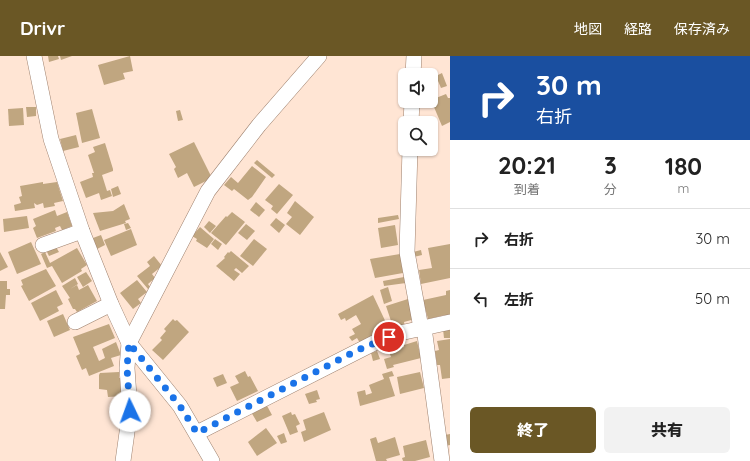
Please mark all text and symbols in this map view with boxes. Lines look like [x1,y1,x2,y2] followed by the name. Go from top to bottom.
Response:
[20,16,65,40] text: Drivr
[574,20,602,38] text: 地図
[624,20,652,38] text: 経路
[674,20,730,38] text: 保存済み
[536,67,602,102] text: 30 m
[398,68,438,156] map controls
[398,68,438,108] button: sound
[470,72,522,124] icon: right
[536,105,572,128] text: 右折
[398,116,438,156] button: search
[498,150,556,180] text: 20:21
[604,150,617,180] text: 3
[665,151,702,181] text: 180
[678,180,689,196] text: m
[514,181,540,197] text: 到着
[604,181,617,197] text: 分
[470,228,492,250] icon: right
[695,229,730,248] text: 30 m
[504,230,534,249] text: 右折
[470,288,492,310] icon: left
[695,289,730,308] text: 50 m
[504,290,534,309] text: 左折
[372,320,406,354] pin
[378,326,400,348] icon: arrive
[109,390,151,432] position arrow
[470,407,596,453] button: 終了
[604,407,730,453] button: 共有

